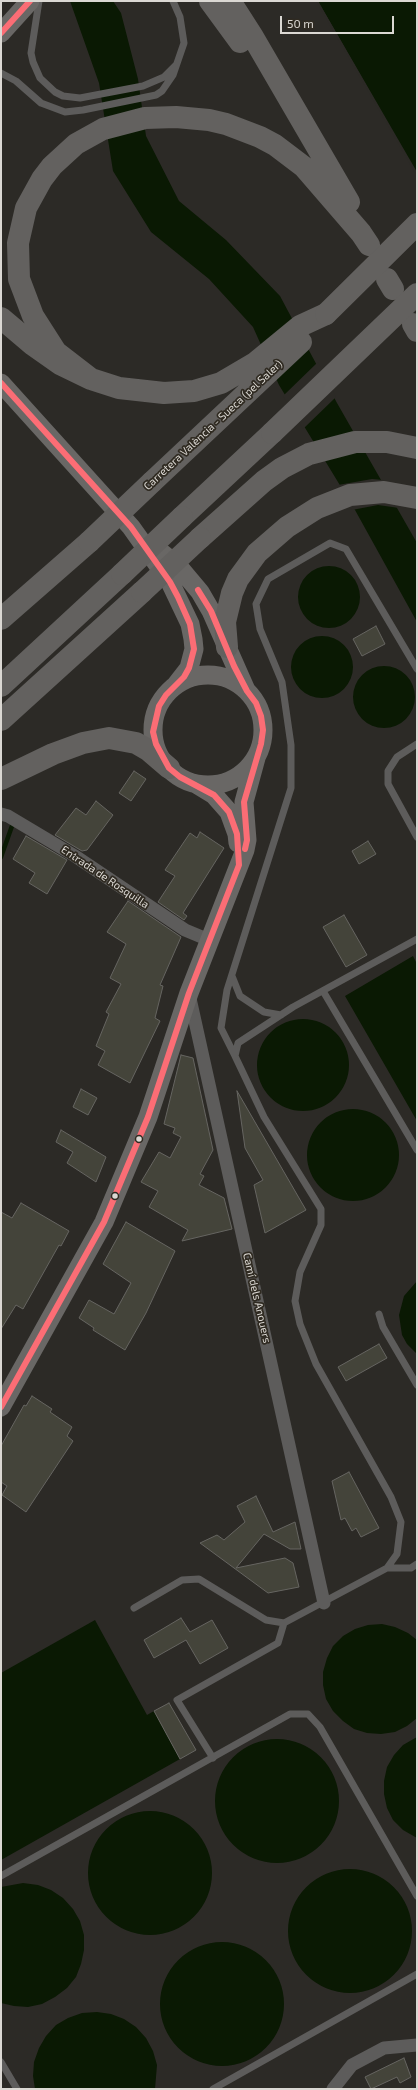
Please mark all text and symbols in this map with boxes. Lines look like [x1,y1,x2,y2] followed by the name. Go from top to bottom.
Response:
[282,8,396,34] scale bar
[287,16,314,30] text: 50 m
[141,357,285,493] street label: Carretera València - Sueca (pel Saler)
[59,843,151,911] street label: Entrada de Rosquilla
[134,1134,144,1144] unlabelled marker
[110,1191,120,1201] unlabelled marker
[240,1252,274,1344] street label: Camí dels Anouers

